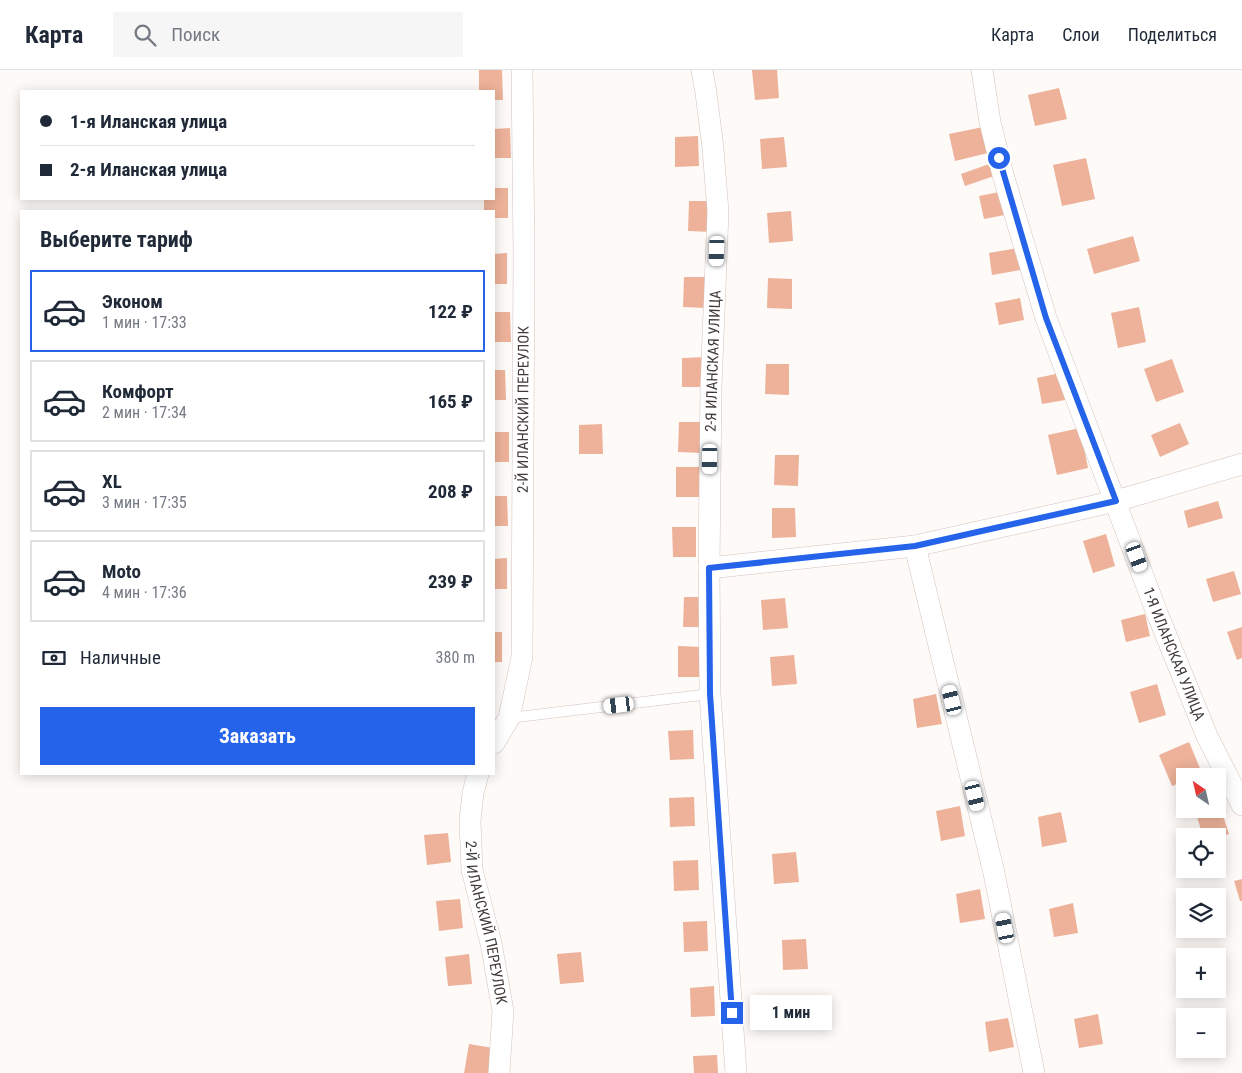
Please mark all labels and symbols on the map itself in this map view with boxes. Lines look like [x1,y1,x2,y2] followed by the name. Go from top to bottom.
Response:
[988,147,1010,169] route start
[708,236,725,266] car
[702,289,724,432] street label: 2-Я ИЛАНСКАЯ УЛИЦА
[514,326,533,493] street label: 2-Й ИЛАНСКИЙ ПЕРЕУЛОК
[702,444,717,474] car
[1124,540,1149,574] car
[1139,585,1209,724] street label: 1-Я ИЛАНСКАЯ УЛИЦА
[941,684,962,716] car
[603,696,634,714] car
[1176,768,1226,818] north arrow
[964,780,985,812] car
[462,840,511,1006] street label: 2-Й ИЛАНСКИЙ ПЕРЕУЛОК
[994,912,1015,944] car
[750,996,832,1030] callout: 1 мин
[721,1002,743,1024] route end

